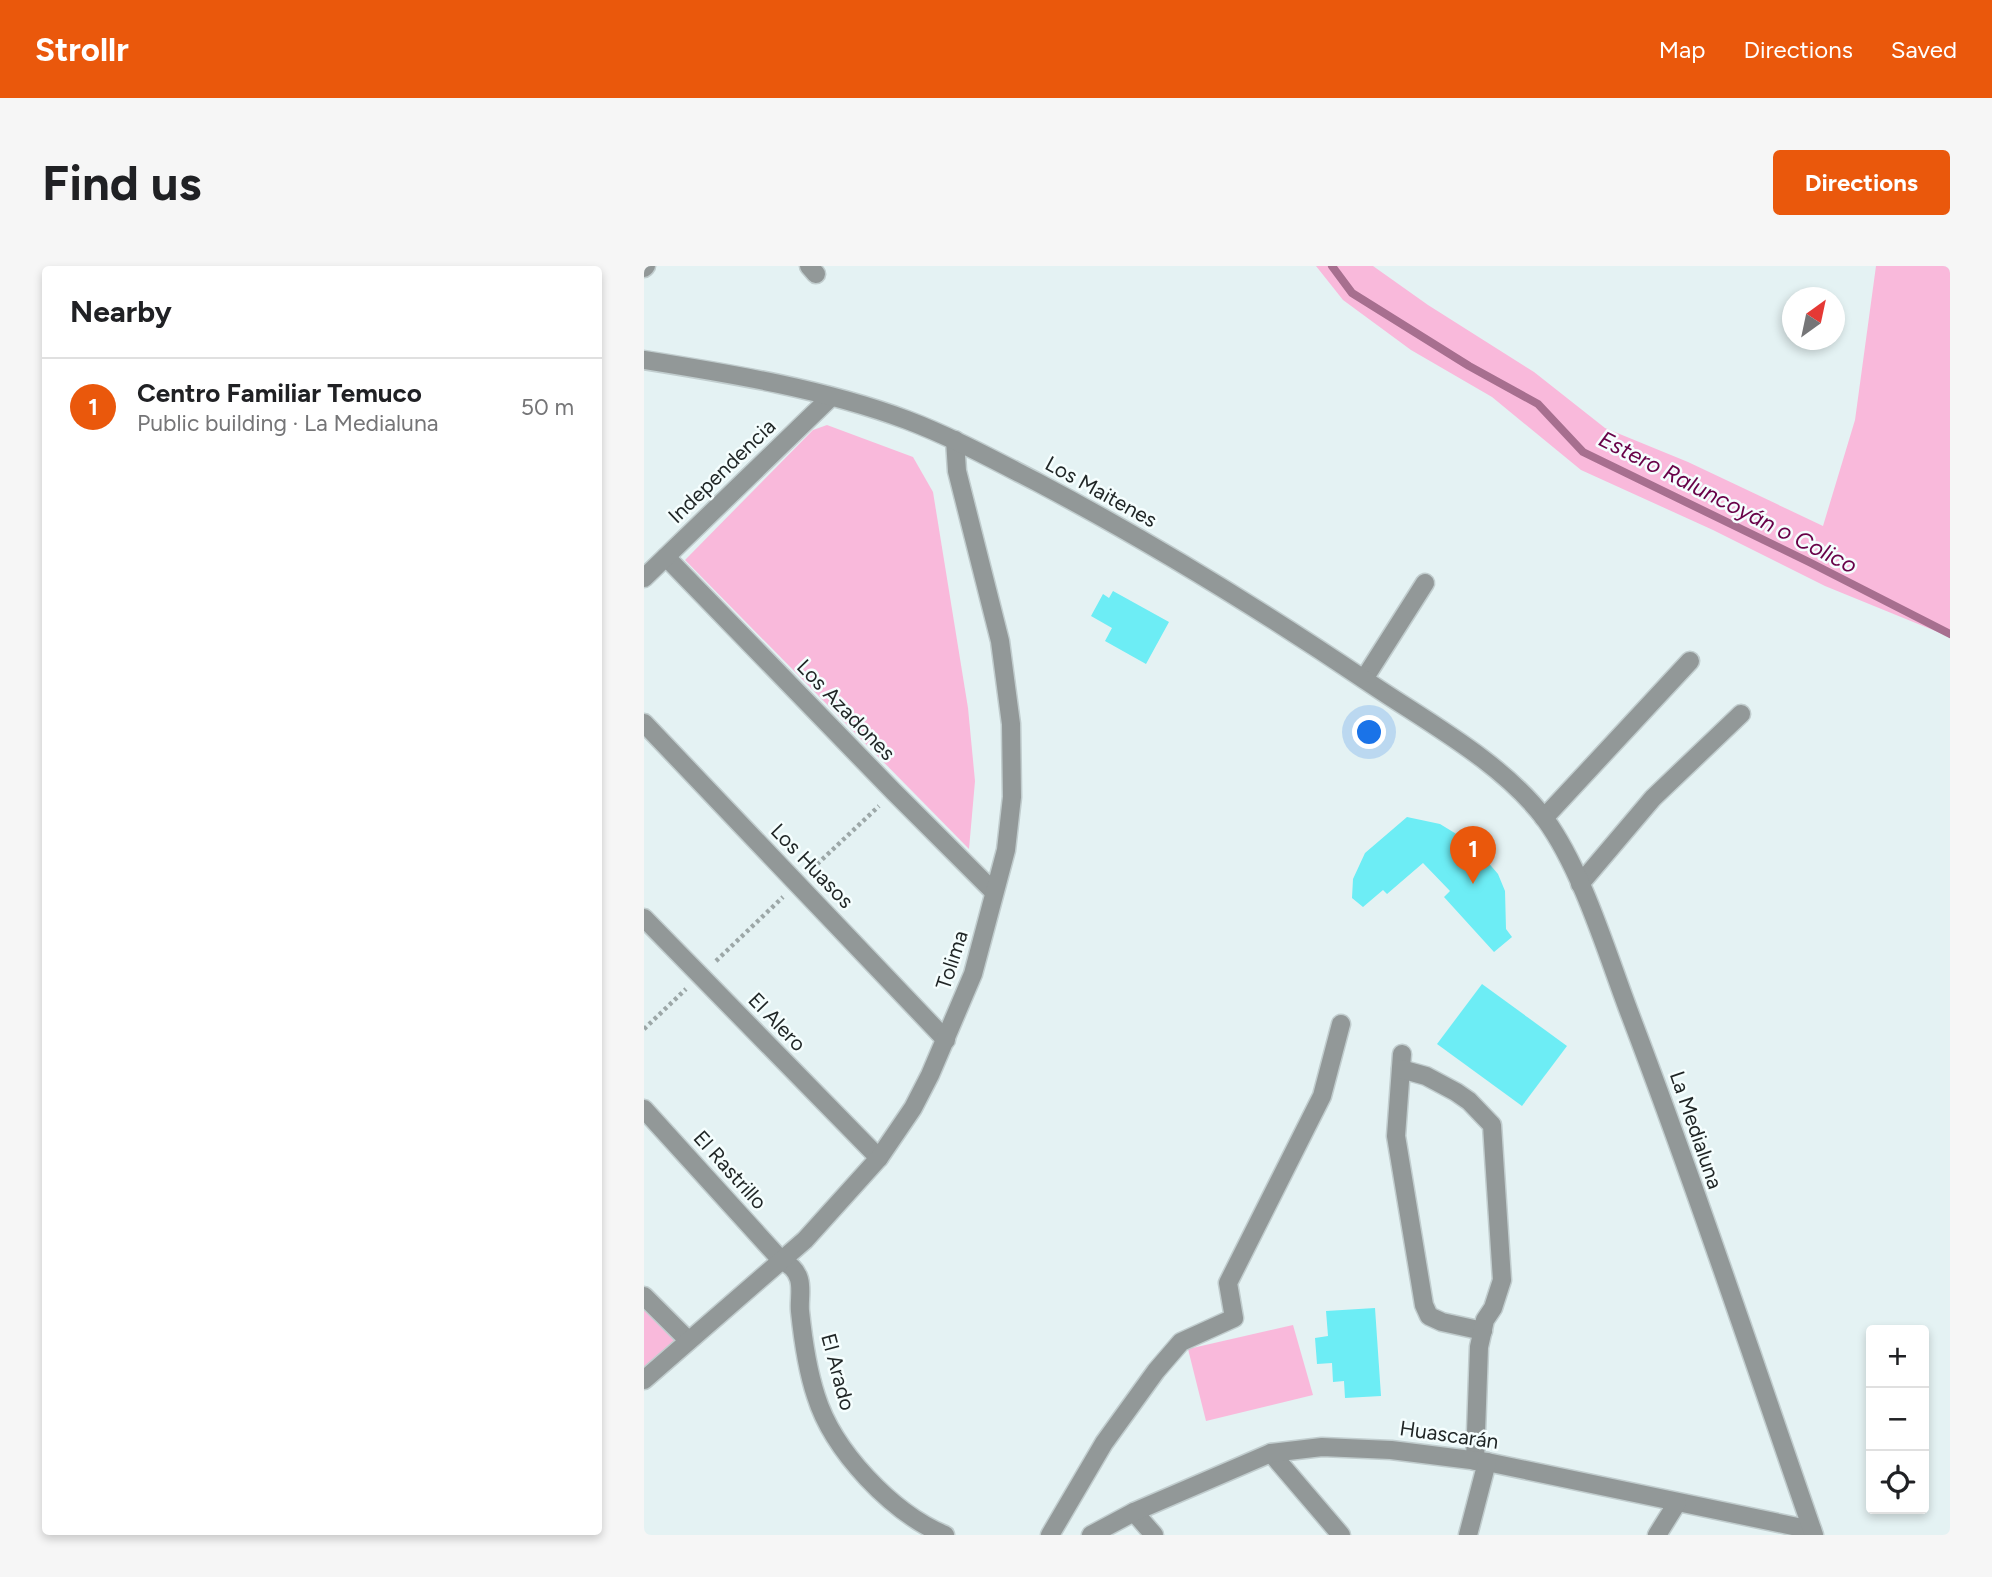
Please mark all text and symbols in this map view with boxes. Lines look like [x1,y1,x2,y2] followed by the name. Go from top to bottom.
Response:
[35,30,129,69] text: Strollr
[1659,35,1705,64] text: Map
[1743,35,1853,64] text: Directions
[1891,35,1957,64] text: Saved
[1773,150,1950,215] button: Directions
[42,153,201,212] text: Find us
[1782,287,1845,350] north arrow
[70,293,172,330] text: Nearby
[137,377,422,409] text: Centro Familiar Temuco
[88,393,98,421] text: 1
[521,393,574,421] text: 50 m
[137,409,439,437] text: Public building · La Medialuna
[663,413,780,528] street label: Independencia
[1594,425,1862,579] water label: Estero Raluncoyán o Colico
[1041,451,1161,532] street label: Los Maitenes
[792,654,901,765] street label: Los Azadones
[1352,715,1386,749] your location
[766,818,859,913] street label: Los Huasos
[1450,826,1496,884] pin: 1
[930,927,973,993] street label: Tolima
[743,987,811,1056] street label: El Alero
[1665,1068,1728,1192] street label: La Medialuna
[689,1125,772,1214] street label: El Rastrillo
[1866,1325,1929,1514] map controls
[1866,1325,1929,1388] button: +
[816,1331,861,1413] street label: El Arado
[1866,1388,1929,1451] button: −
[1398,1415,1500,1454] street label: Huascarán
[1866,1451,1929,1514] button: locate

